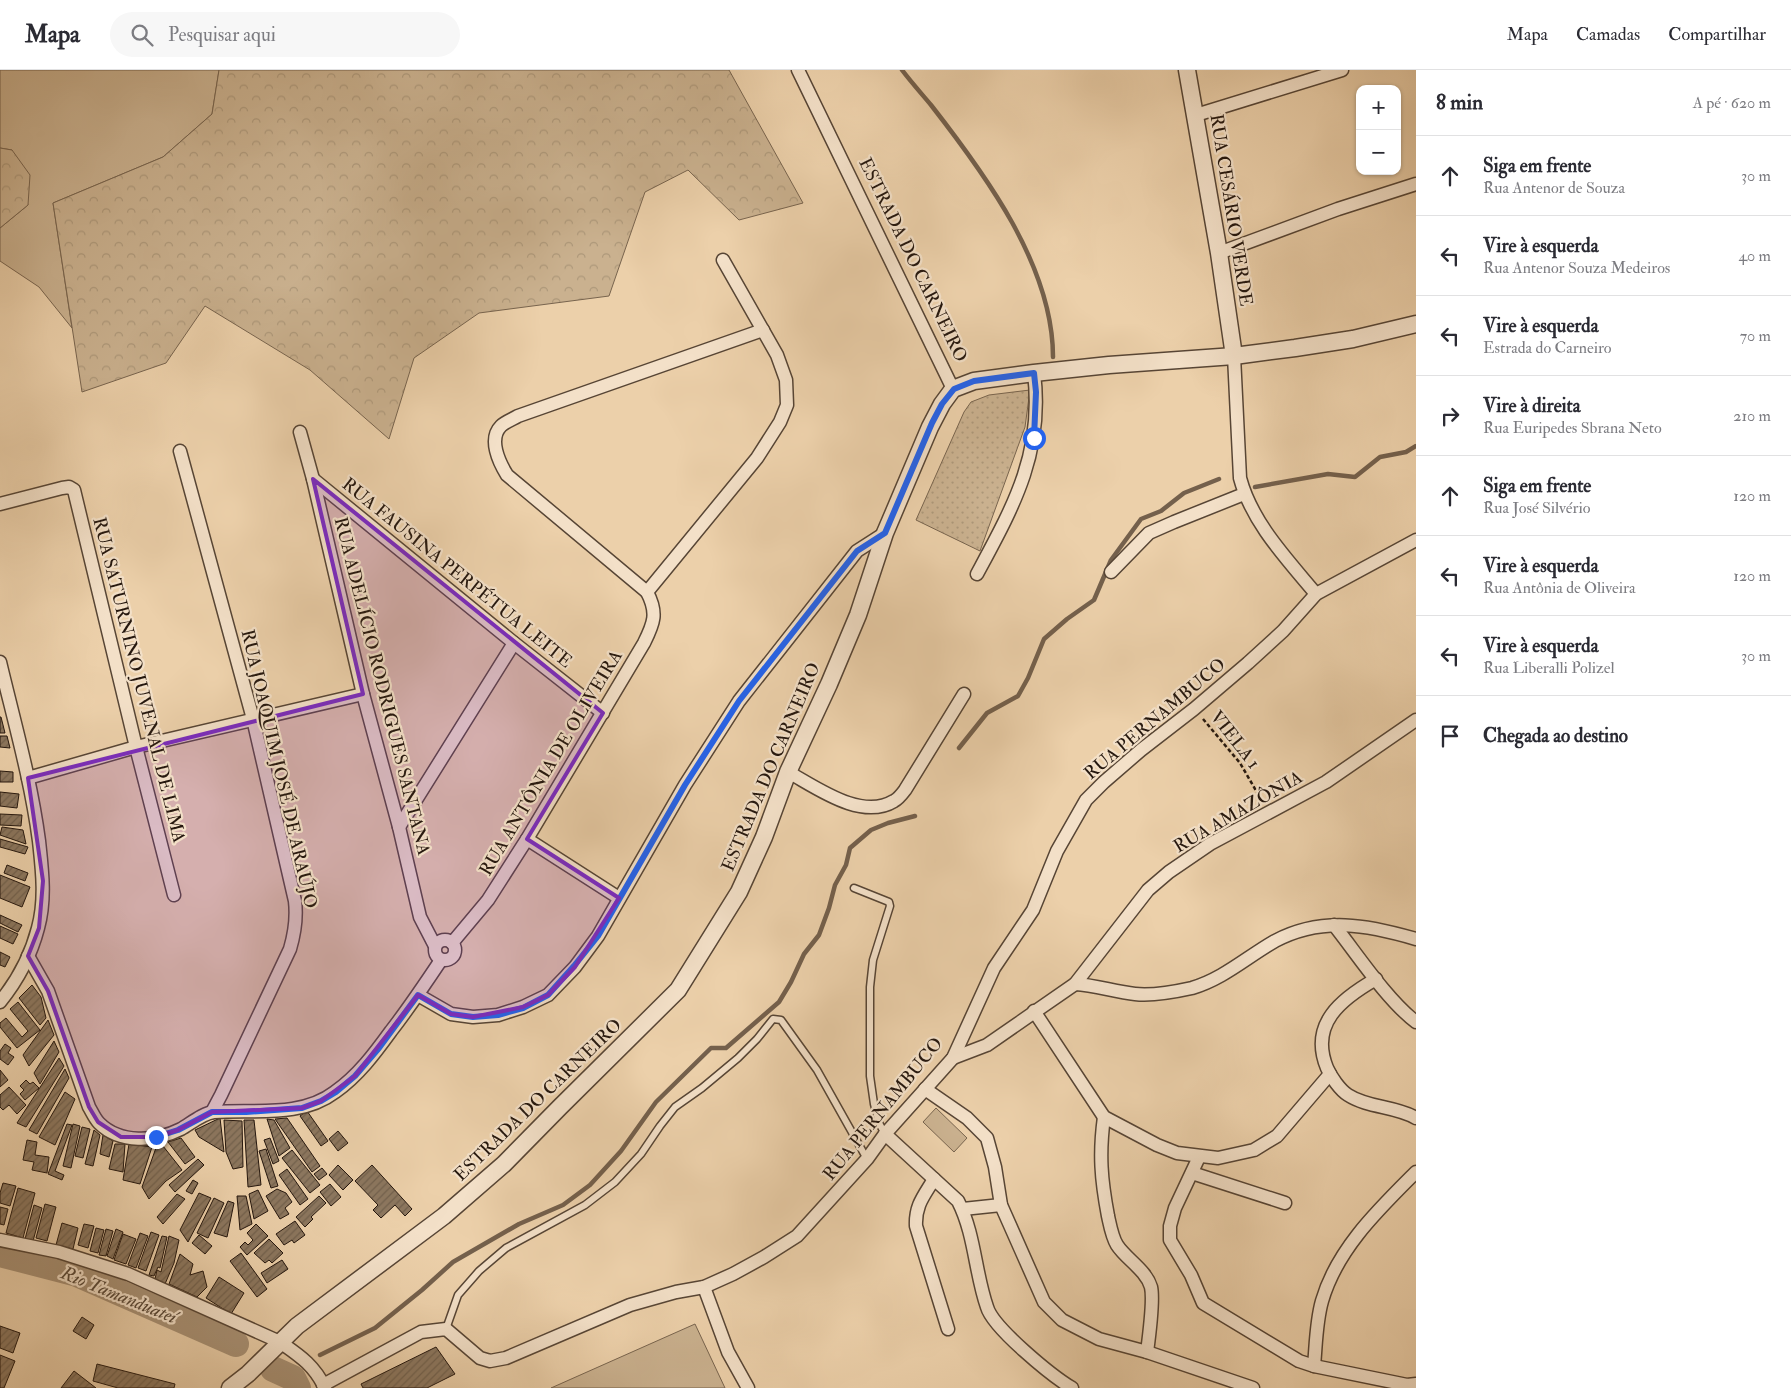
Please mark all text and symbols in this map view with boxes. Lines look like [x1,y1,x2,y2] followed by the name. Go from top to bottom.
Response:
[110,12,460,57] search box
[25,19,80,50] text: Mapa
[128,21,156,49] icon: search
[168,23,276,47] text: Pesquisar aqui
[1507,23,1548,46] text: Mapa
[1576,23,1640,46] text: Camadas
[1668,23,1766,46] text: Compartilhar
[1356,85,1401,175] map controls
[1356,85,1401,130] button: +
[1436,89,1483,116] text: 8 min
[1693,93,1771,113] text: A pé · 620 m
[1204,112,1258,308] street label: RUA CESÁRIO VERDE
[1356,130,1401,175] button: −
[853,154,973,366] street label: ESTRADA DO CARNEIRO
[1483,154,1591,178] text: Siga em frente
[1436,162,1464,190] icon: ahead
[1741,166,1771,186] text: 30 m
[1483,178,1625,198] text: Rua Antenor de Souza
[1483,234,1598,258] text: Vire à esquerda
[1436,242,1464,270] icon: left
[1738,246,1771,266] text: 40 m
[1483,258,1670,278] text: Rua Antenor Souza Medeiros
[1483,314,1598,338] text: Vire à esquerda
[1436,322,1464,350] icon: left
[1740,326,1771,346] text: 70 m
[1483,338,1612,358] text: Estrada do Carneiro
[1483,394,1580,418] text: Vire à direita
[1436,402,1464,430] icon: right
[1733,406,1771,426] text: 210 m
[1483,418,1662,438] text: Rua Euripedes Sbrana Neto
[1023,427,1046,450] route start
[337,473,577,673] street label: RUA FAUSINA PERPÉTUA LEITE
[1483,474,1591,498] text: Siga em frente
[1436,482,1464,510] icon: ahead
[1733,486,1771,506] text: 120 m
[1483,498,1590,518] text: Rua José Silvério
[87,515,191,846] street label: RUA SATURNINO JUVENAL DE LIMA
[329,515,435,858] street label: RUA ADELÍCIO RODRIGUES SANTANA
[1483,554,1598,578] text: Vire à esquerda
[1436,562,1464,590] icon: left
[1733,566,1771,586] text: 120 m
[1483,578,1636,598] text: Rua Antônia de Oliveira
[236,627,322,911] street label: RUA JOAQUIM JOSÉ DE ARAÚJO
[1483,634,1598,658] text: Vire à esquerda
[1436,642,1464,670] icon: left
[474,645,628,880] street label: RUA ANTÔNIA DE OLIVEIRA
[1741,646,1771,666] text: 30 m
[1080,653,1230,785] street label: RUA PERNAMBUCO
[1483,658,1615,678] text: Rua Liberalli Polizel
[717,659,825,875] street label: ESTRADA DO CARNEIRO
[1205,706,1265,774] street label: VIELA 1
[1436,722,1464,750] icon: arrive
[1483,724,1628,748] text: Chegada ao destino
[1169,765,1307,858] street label: RUA AMAZÔNIA
[449,1014,627,1186] street label: ESTRADA DO CARNEIRO
[818,1033,948,1185] street label: RUA PERNAMBUCO
[145,1126,168,1149] route end
[57,1261,183,1330] water label: Rio Tamanduateí

